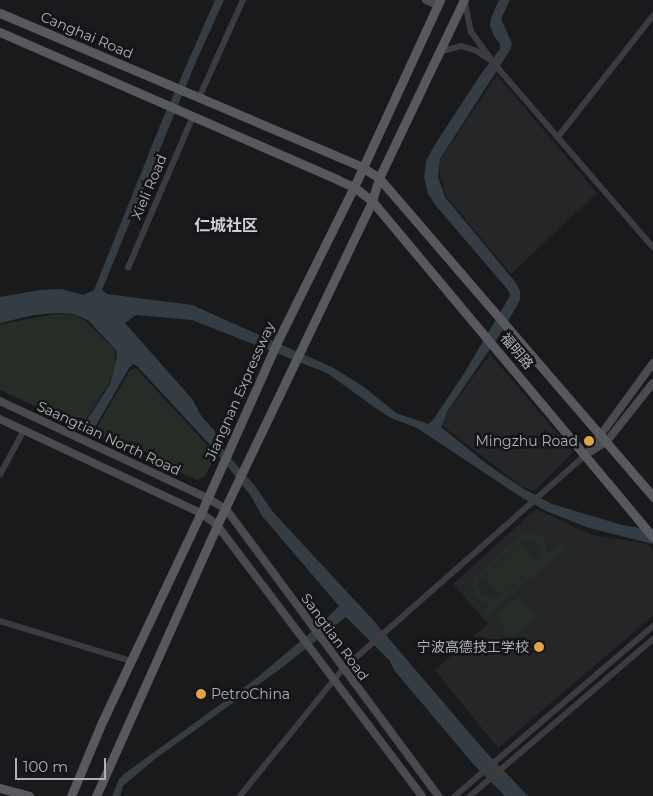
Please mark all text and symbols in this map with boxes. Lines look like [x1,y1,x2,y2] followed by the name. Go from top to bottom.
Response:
[38,8,136,62] street label: Canghai Road
[128,152,170,222] street label: Xieli Road
[194,216,258,236] district label: 仁城社区
[202,319,278,463] street label: Jiangnan Expressway
[497,330,537,372] street label: 福明路
[35,397,183,479] street label: Saangtian North Road
[476,433,578,449] place label: Mingzhu Road
[582,434,596,448] marker: Mingzhu Road
[298,590,372,684] street label: Sangtian Road
[417,639,529,655] place label: 宁波高德技工学校
[533,641,545,653] marker: 宁波高德技工学校
[211,686,290,702] place label: PetroChina
[195,688,207,700] marker: PetroChina
[18,748,109,780] scale bar
[23,757,68,776] text: 100 m

